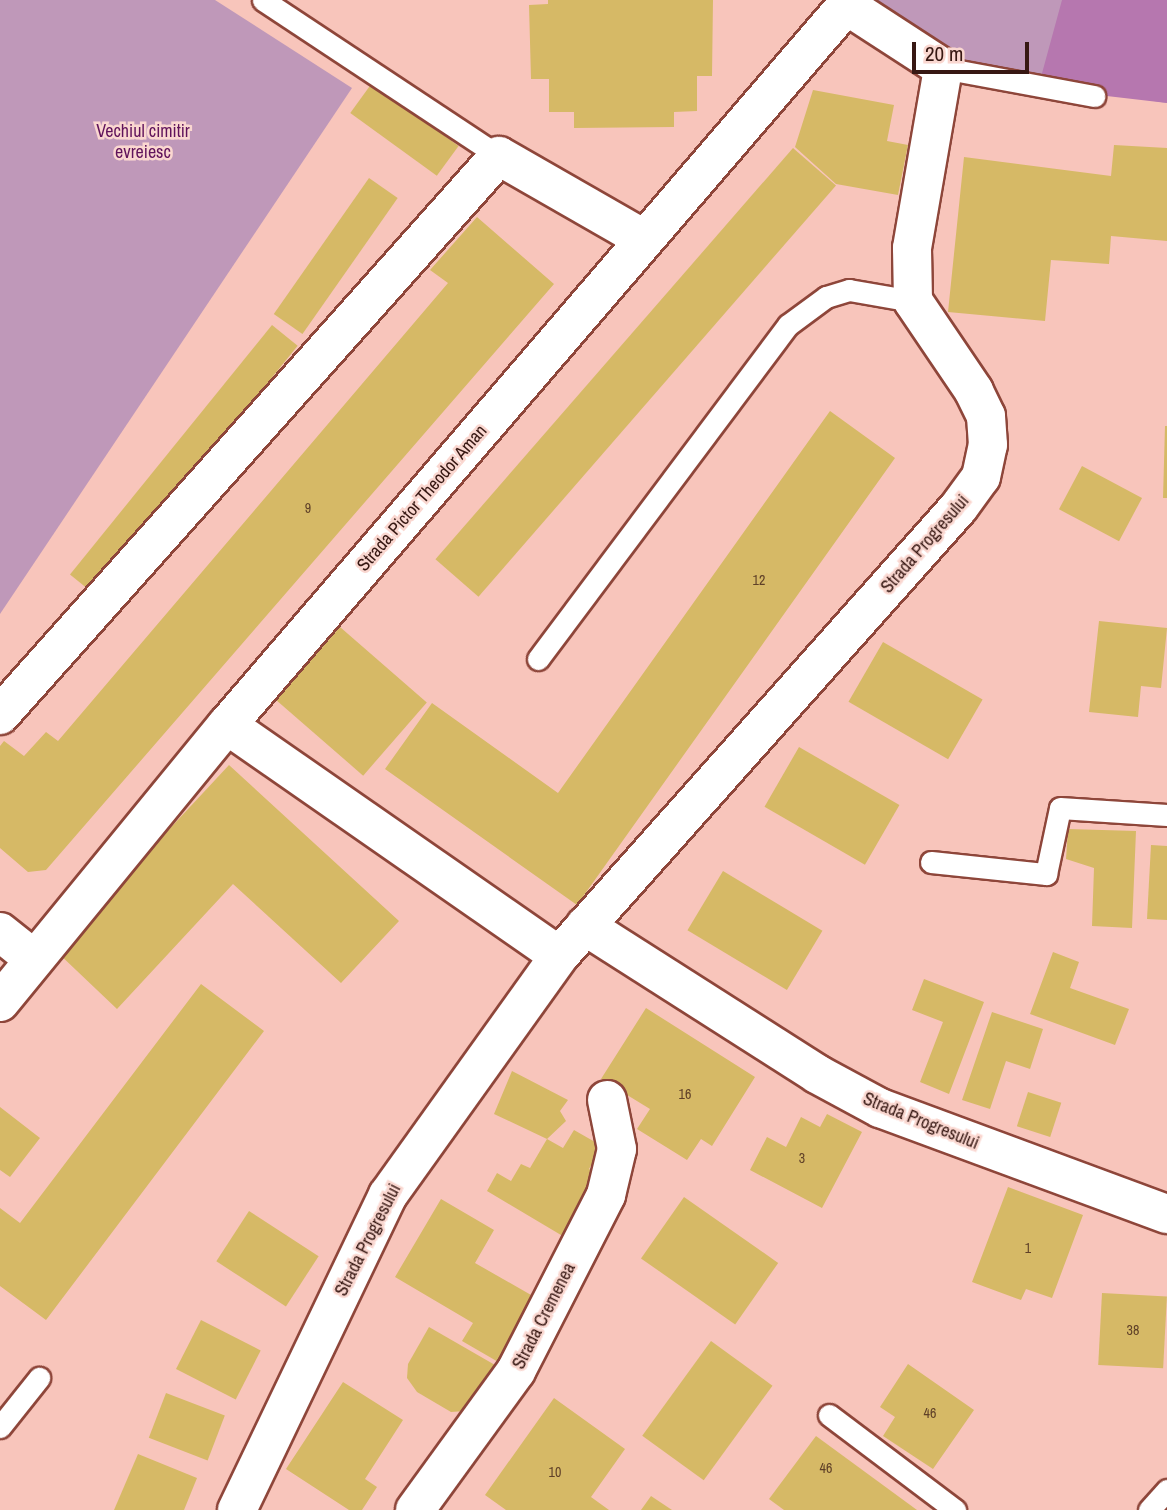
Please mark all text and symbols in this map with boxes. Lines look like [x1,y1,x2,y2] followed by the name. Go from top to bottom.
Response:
[915,28,1032,72] scale bar
[925,39,963,68] text: 20 m
[96,121,190,164] park label: Vechiul cimitir evreiesc
[352,420,492,576] street label: Strada Pictor Theodor Aman
[876,490,974,598] street label: Strada Progresului
[305,500,311,516] house number: 9
[753,572,765,588] house number: 12
[679,1086,691,1102] house number: 16
[860,1088,982,1154] street label: Strada Progresului
[799,1150,805,1166] house number: 3
[330,1180,406,1300] street label: Strada Progresului
[1025,1240,1031,1256] house number: 1
[508,1259,580,1373] street label: Strada Cremenea
[1127,1322,1139,1338] house number: 38
[924,1405,936,1421] house number: 46
[820,1460,832,1476] house number: 46
[549,1464,561,1480] house number: 10

